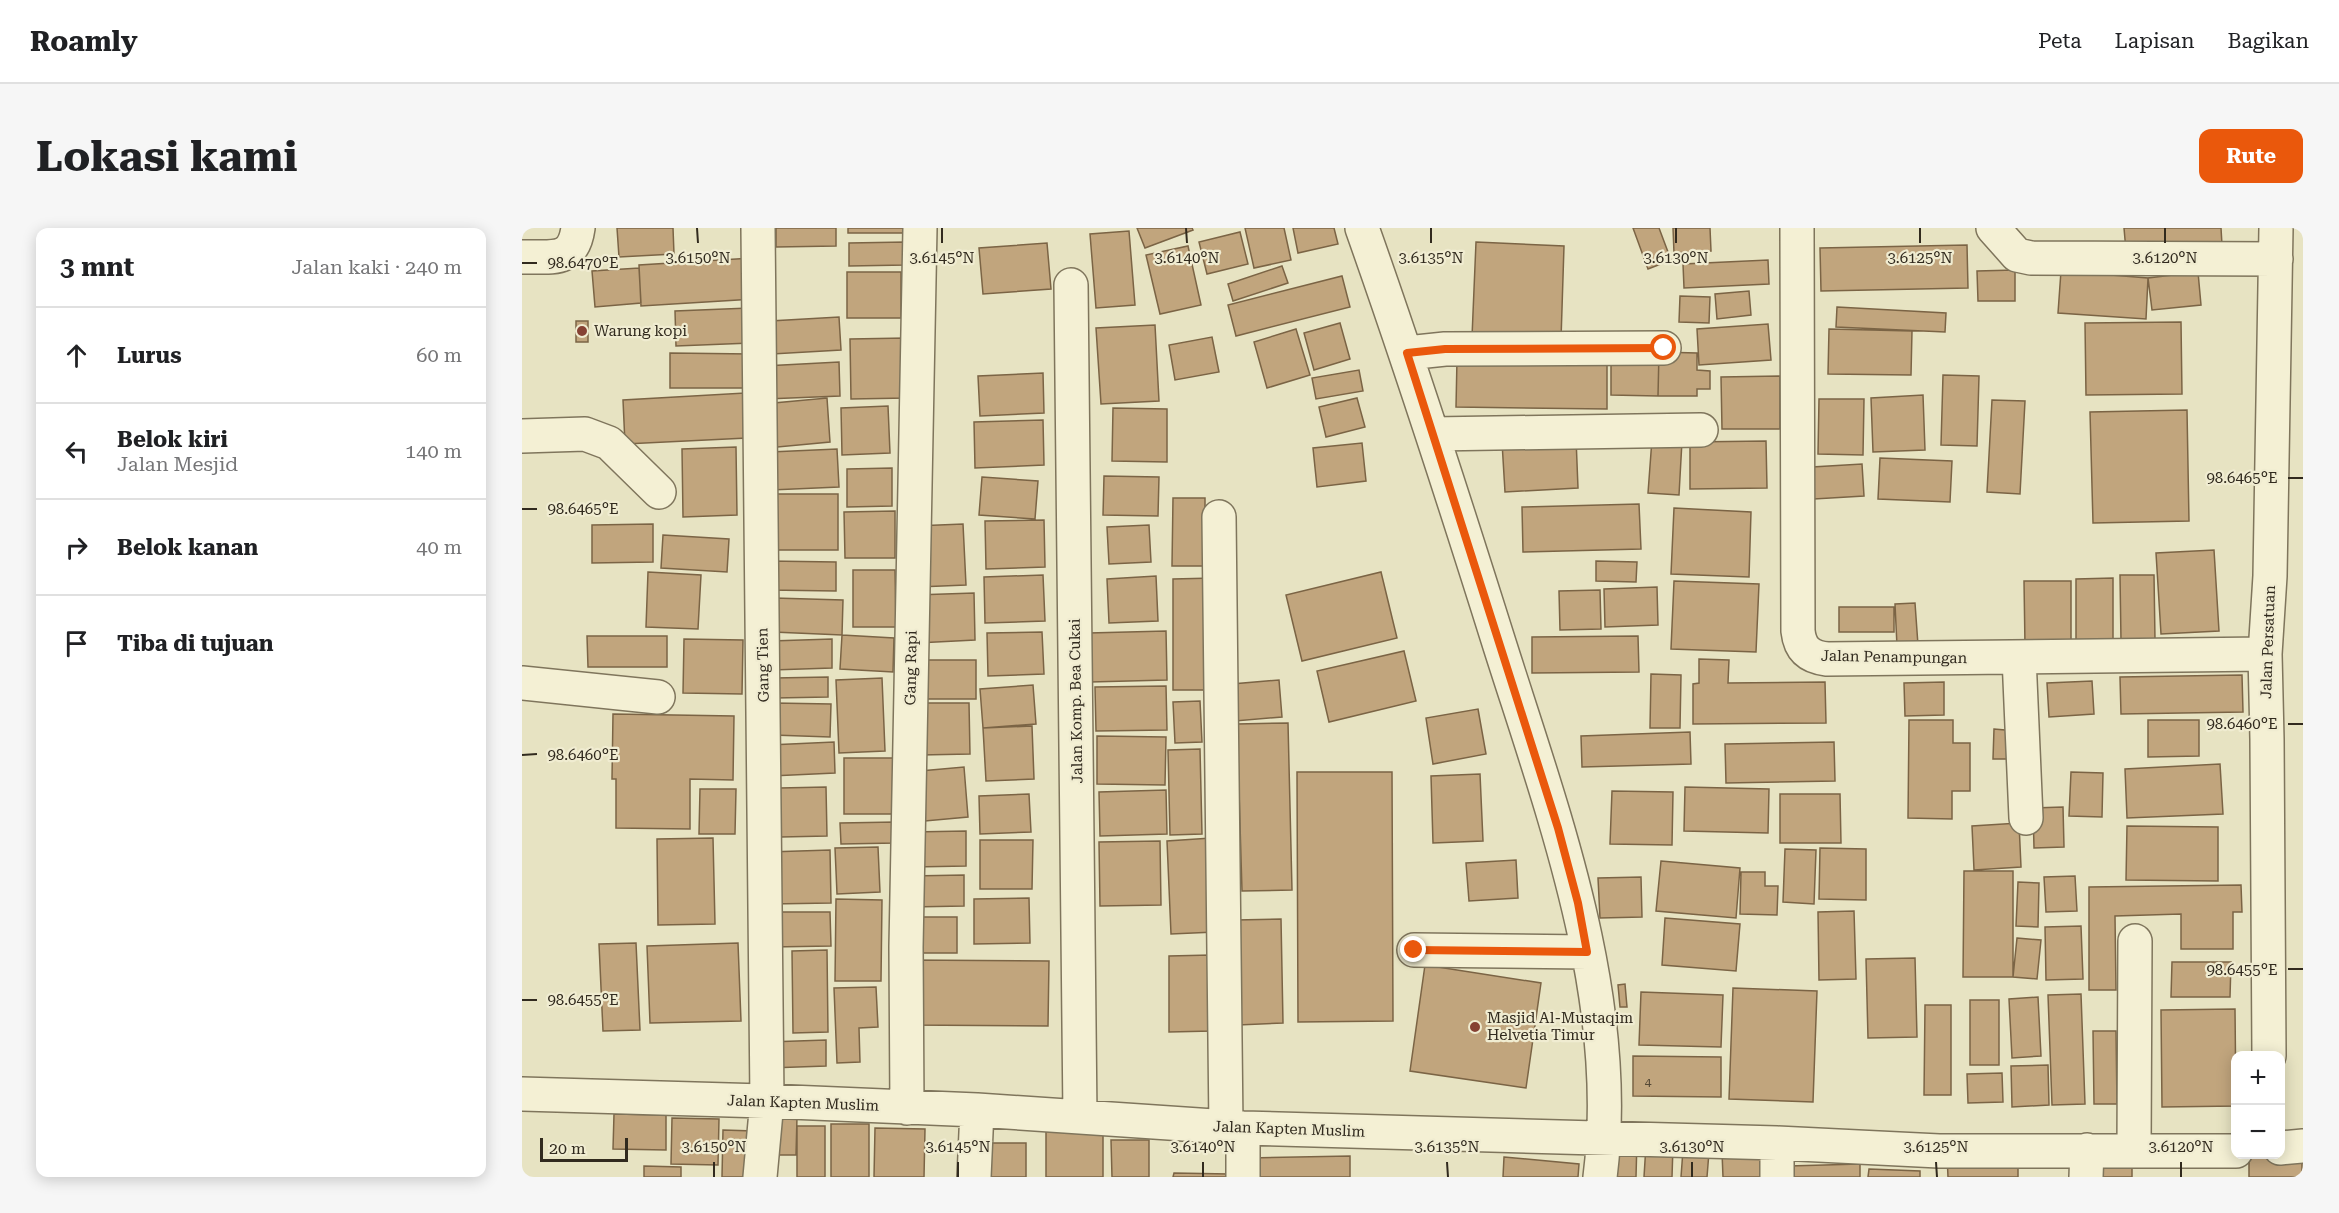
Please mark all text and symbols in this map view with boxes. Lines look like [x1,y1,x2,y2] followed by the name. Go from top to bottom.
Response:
[30,25,138,58] text: Roamly
[2038,29,2082,53] text: Peta
[2115,29,2195,53] text: Lapisan
[2228,29,2309,53] text: Bagikan
[2199,129,2303,183] button: Rute
[36,132,297,181] text: Lokasi kami
[665,249,731,267] text: 3.6150°N
[909,249,975,267] text: 3.6145°N
[1154,249,1220,267] text: 3.6140°N
[1398,249,1464,267] text: 3.6135°N
[1643,249,1709,267] text: 3.6130°N
[1887,249,1953,267] text: 3.6125°N
[2132,249,2198,267] text: 3.6120°N
[60,252,134,282] text: 3 mnt
[547,254,619,272] text: 98.6470°E
[291,255,462,279] text: Jalan kaki · 240 m
[594,322,687,340] place label: Warung kopi
[575,324,589,338] marker: Warung kopi
[1650,334,1676,360] route start
[60,339,93,372] icon: ahead
[117,343,182,368] text: Lurus
[416,343,462,367] text: 60 m
[117,427,228,452] text: Belok kiri
[60,435,93,468] icon: left
[405,439,462,463] text: 140 m
[117,452,238,476] text: Jalan Mesjid
[2206,469,2278,487] text: 98.6465°E
[547,500,619,518] text: 98.6465°E
[60,531,93,564] icon: right
[117,535,258,560] text: Belok kanan
[416,535,462,559] text: 40 m
[2257,584,2279,699] street label: Jalan Persatuan
[1066,618,1086,784] street label: Jalan Komp. Bea Cukai
[60,627,93,660] icon: arrive
[753,627,773,703] street label: Gang Tien
[901,630,921,706] street label: Gang Rapi
[117,631,273,656] text: Tiba di tujuan
[1821,647,1968,667] street label: Jalan Penampungan
[2206,715,2278,733] text: 98.6460°E
[547,746,619,764] text: 98.6460°E
[1400,936,1426,962] route end
[2206,961,2278,979] text: 98.6455°E
[547,991,619,1009] text: 98.6455°E
[1487,1009,1634,1044] place label: Masjid Al-Mustaqim Helvetia Timur
[1468,1020,1482,1034] marker: Masjid Al-Mustaqim Helvetia Timur
[2231,1051,2285,1159] map controls
[2231,1051,2285,1105] button: +
[1645,1075,1652,1089] house number: 4
[727,1091,880,1115] street label: Jalan Kapten Muslim
[2231,1105,2285,1159] button: −
[1213,1117,1366,1141] street label: Jalan Kapten Muslim
[540,1135,628,1162] scale bar
[681,1138,747,1156] text: 3.6150°N
[925,1138,991,1156] text: 3.6145°N
[1170,1138,1236,1156] text: 3.6140°N
[1414,1138,1480,1156] text: 3.6135°N
[1659,1138,1725,1156] text: 3.6130°N
[1903,1138,1969,1156] text: 3.6125°N
[2148,1138,2214,1156] text: 3.6120°N
[549,1139,586,1158] text: 20 m

